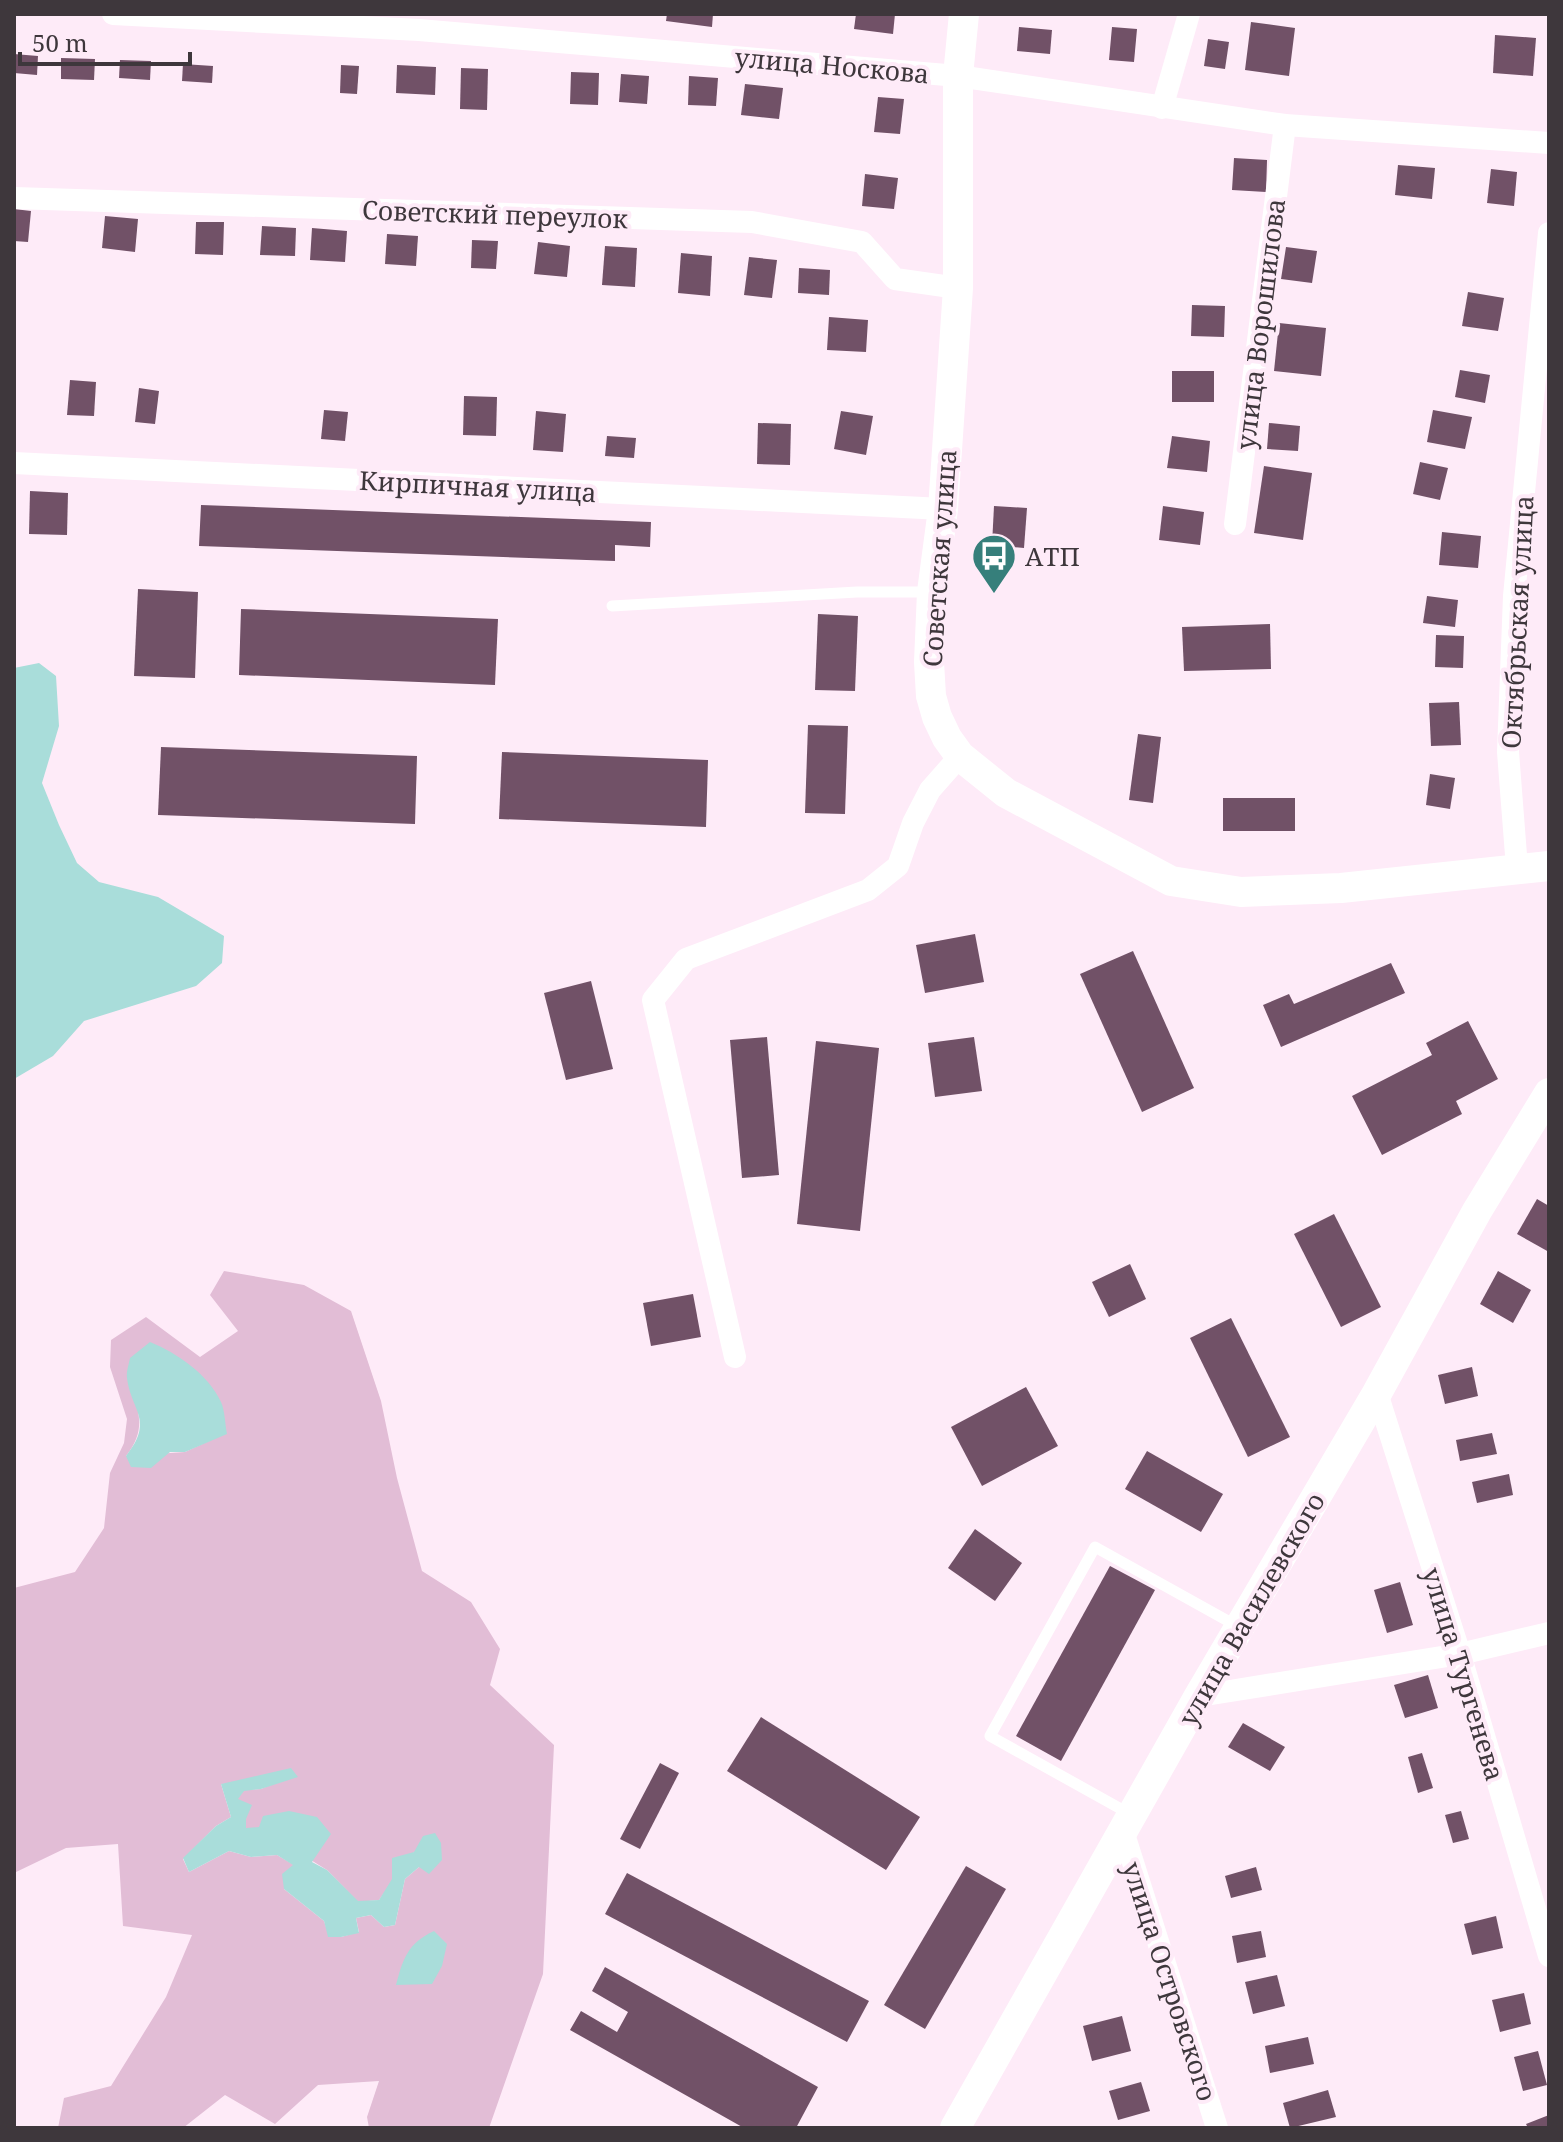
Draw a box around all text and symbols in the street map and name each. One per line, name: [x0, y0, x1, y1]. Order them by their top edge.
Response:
scale bar: [20, 16, 190, 66]
text: 50 m: [32, 26, 88, 59]
street label: улица Носкова: [733, 39, 931, 91]
street label: Советский переулок: [362, 191, 629, 237]
street label: улица Ворошилова: [1227, 196, 1293, 452]
street label: Советская улица: [913, 448, 965, 668]
street label: Кирпичная улица: [358, 462, 598, 510]
street label: Октябрьская улица: [1492, 494, 1542, 750]
bus stop icon: АТП: [970, 532, 1018, 595]
place label: АТП: [1025, 538, 1080, 574]
street label: улица Василевского: [1169, 1486, 1333, 1732]
street label: улица Тургенева: [1414, 1563, 1514, 1785]
street label: улица Островского: [1114, 1857, 1226, 2105]

